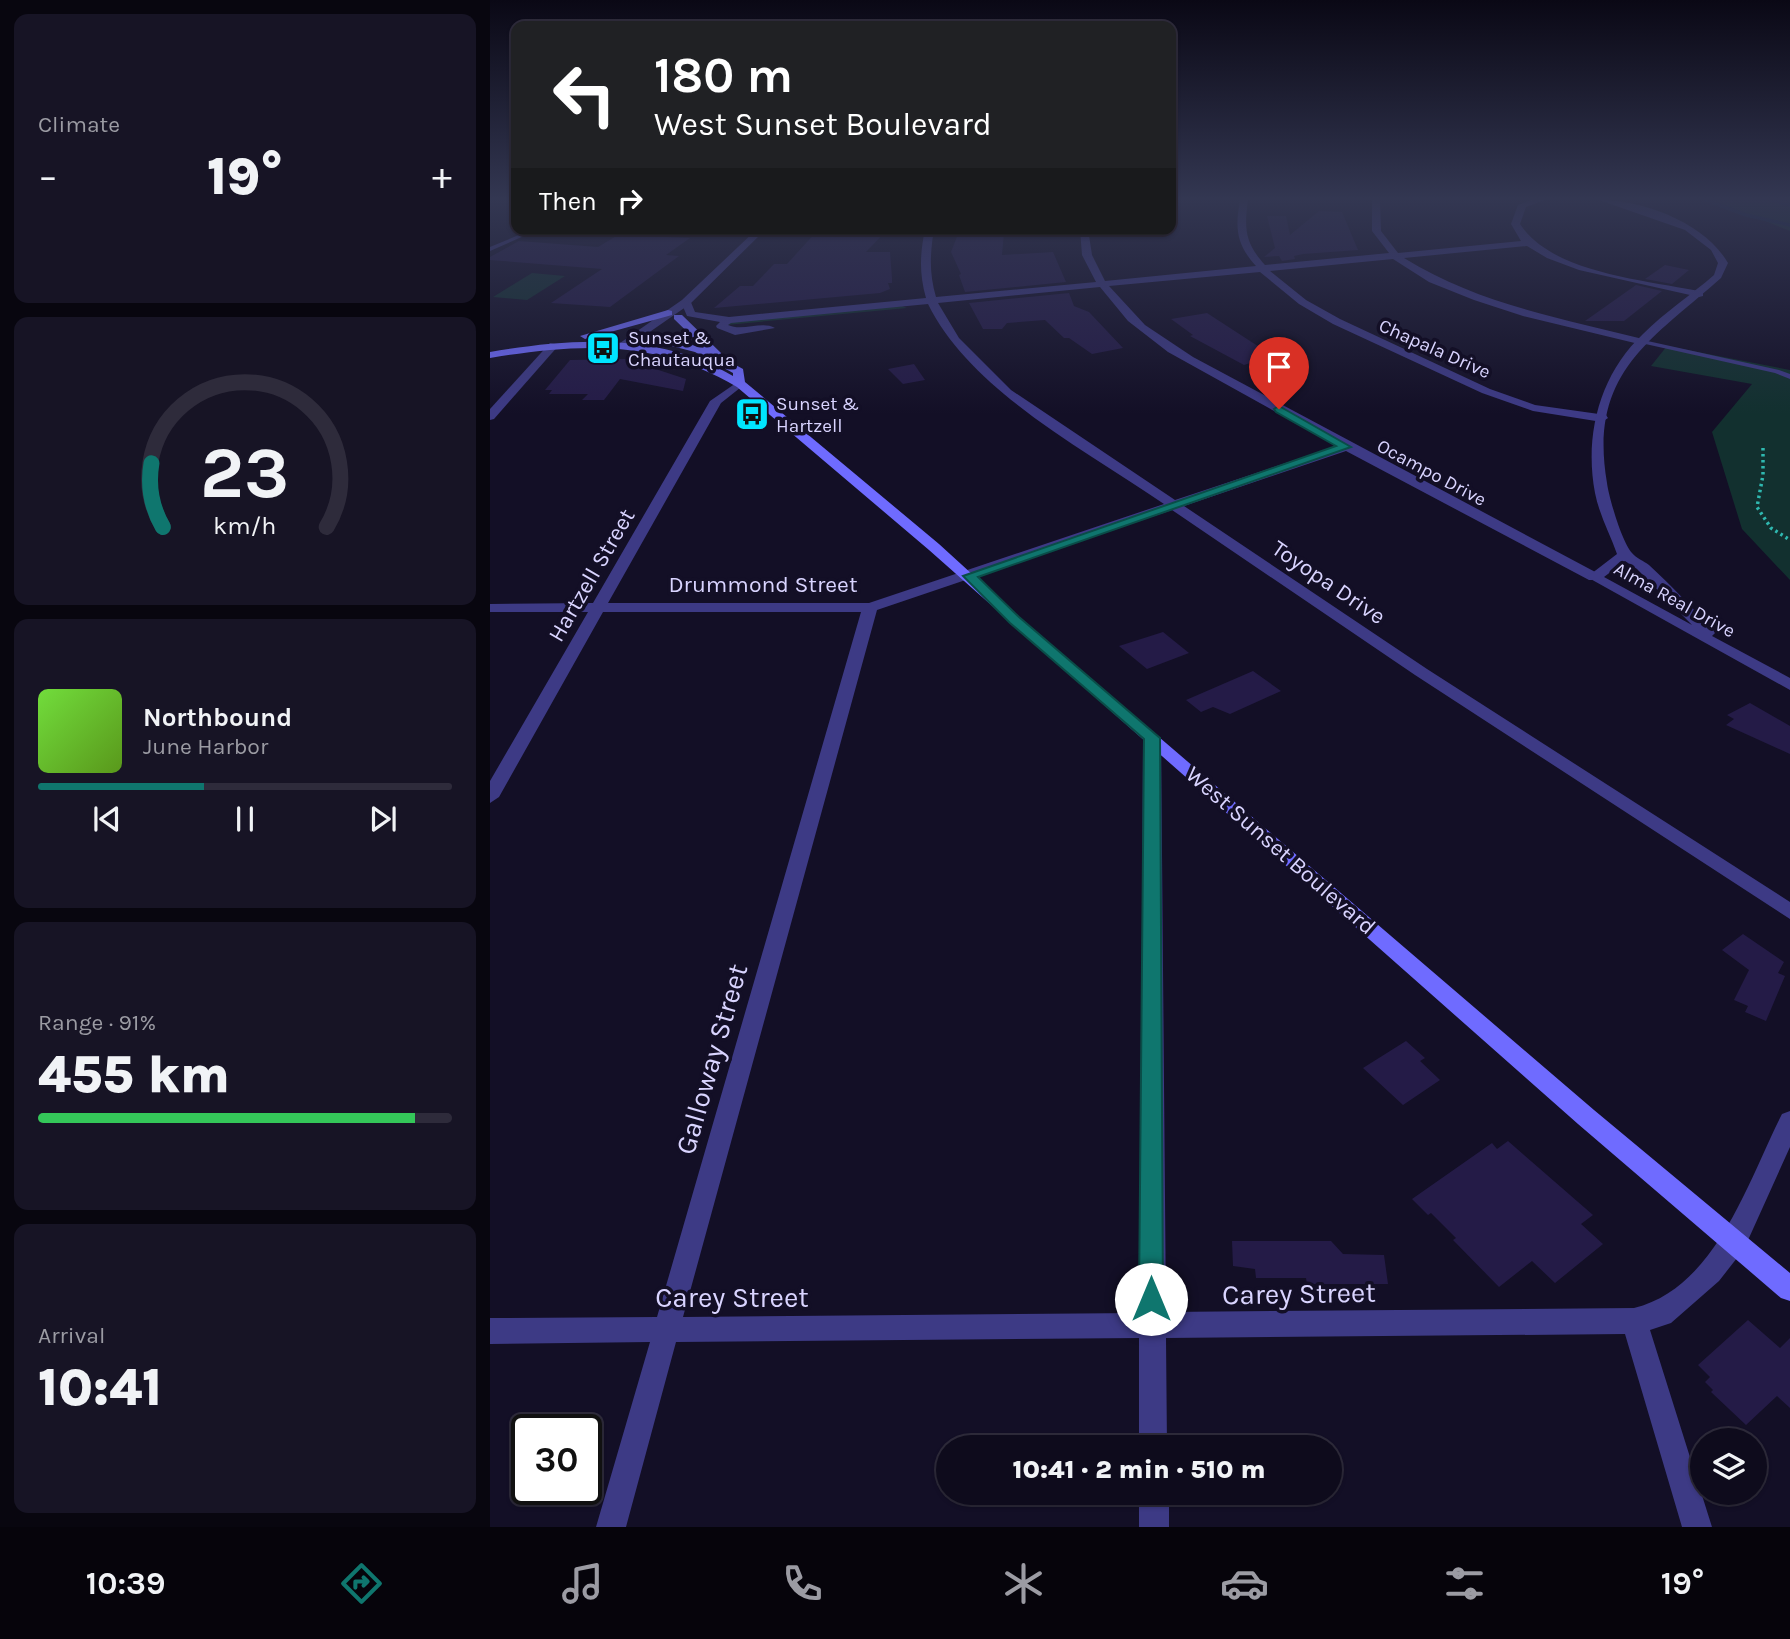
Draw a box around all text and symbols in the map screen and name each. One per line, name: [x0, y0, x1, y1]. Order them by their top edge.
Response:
text: 180 m: [654, 47, 793, 104]
icon: left: [539, 49, 630, 140]
text: West Sunset Boulevard: [654, 106, 992, 143]
text: Climate: [38, 111, 120, 138]
text: 19°: [207, 146, 283, 207]
text: −: [38, 154, 58, 199]
text: +: [432, 154, 452, 199]
icon: right: [611, 182, 649, 220]
text: Then: [539, 186, 597, 217]
street label: Chapala Drive: [1375, 314, 1494, 383]
place label: Sunset & Chautauqua: [628, 327, 735, 371]
bus stop icon: Sunset & Chautauqua: [584, 329, 622, 367]
pin: [1249, 337, 1309, 409]
icon: arrive: [1260, 348, 1298, 386]
place label: Sunset & Hartzell: [776, 393, 859, 437]
bus stop icon: Sunset & Hartzell: [733, 395, 771, 433]
text: 23: [200, 430, 290, 515]
street label: Ocampo Drive: [1373, 435, 1490, 511]
street label: Hartzell Street: [542, 504, 641, 647]
text: km/h: [213, 511, 277, 540]
street label: Toyopa Drive: [1267, 535, 1391, 630]
street label: Alma Real Drive: [1610, 558, 1739, 642]
street label: Drummond Street: [668, 571, 858, 598]
text: Northbound: [143, 702, 292, 733]
text: June Harbor: [143, 733, 268, 760]
street label: West Sunset Boulevard: [1180, 761, 1381, 940]
icon: previous: [88, 800, 126, 838]
icon: pause: [226, 800, 264, 838]
icon: next: [364, 800, 402, 838]
street label: Galloway Street: [669, 960, 754, 1158]
text: Range · 91%: [38, 1009, 156, 1036]
text: 455 km: [38, 1044, 230, 1105]
position arrow: [1114, 1262, 1188, 1336]
street label: Carey Street: [1222, 1276, 1376, 1311]
street label: Carey Street: [655, 1281, 809, 1314]
text: Arrival: [38, 1322, 105, 1349]
text: 10:41: [38, 1357, 162, 1418]
speed limit sign: 30: [511, 1414, 602, 1505]
map controls: [1690, 1428, 1767, 1505]
button: layers: [1690, 1428, 1767, 1505]
text: 10:41 · 2 min · 510 m: [1013, 1454, 1265, 1485]
icon: directions: [337, 1559, 386, 1608]
icon: music: [558, 1559, 607, 1608]
icon: phone: [778, 1559, 827, 1608]
icon: climate: [999, 1559, 1048, 1608]
icon: car: [1220, 1559, 1269, 1608]
icon: filters: [1440, 1559, 1489, 1608]
text: 10:39: [86, 1565, 166, 1602]
text: 19°: [1661, 1565, 1704, 1602]

